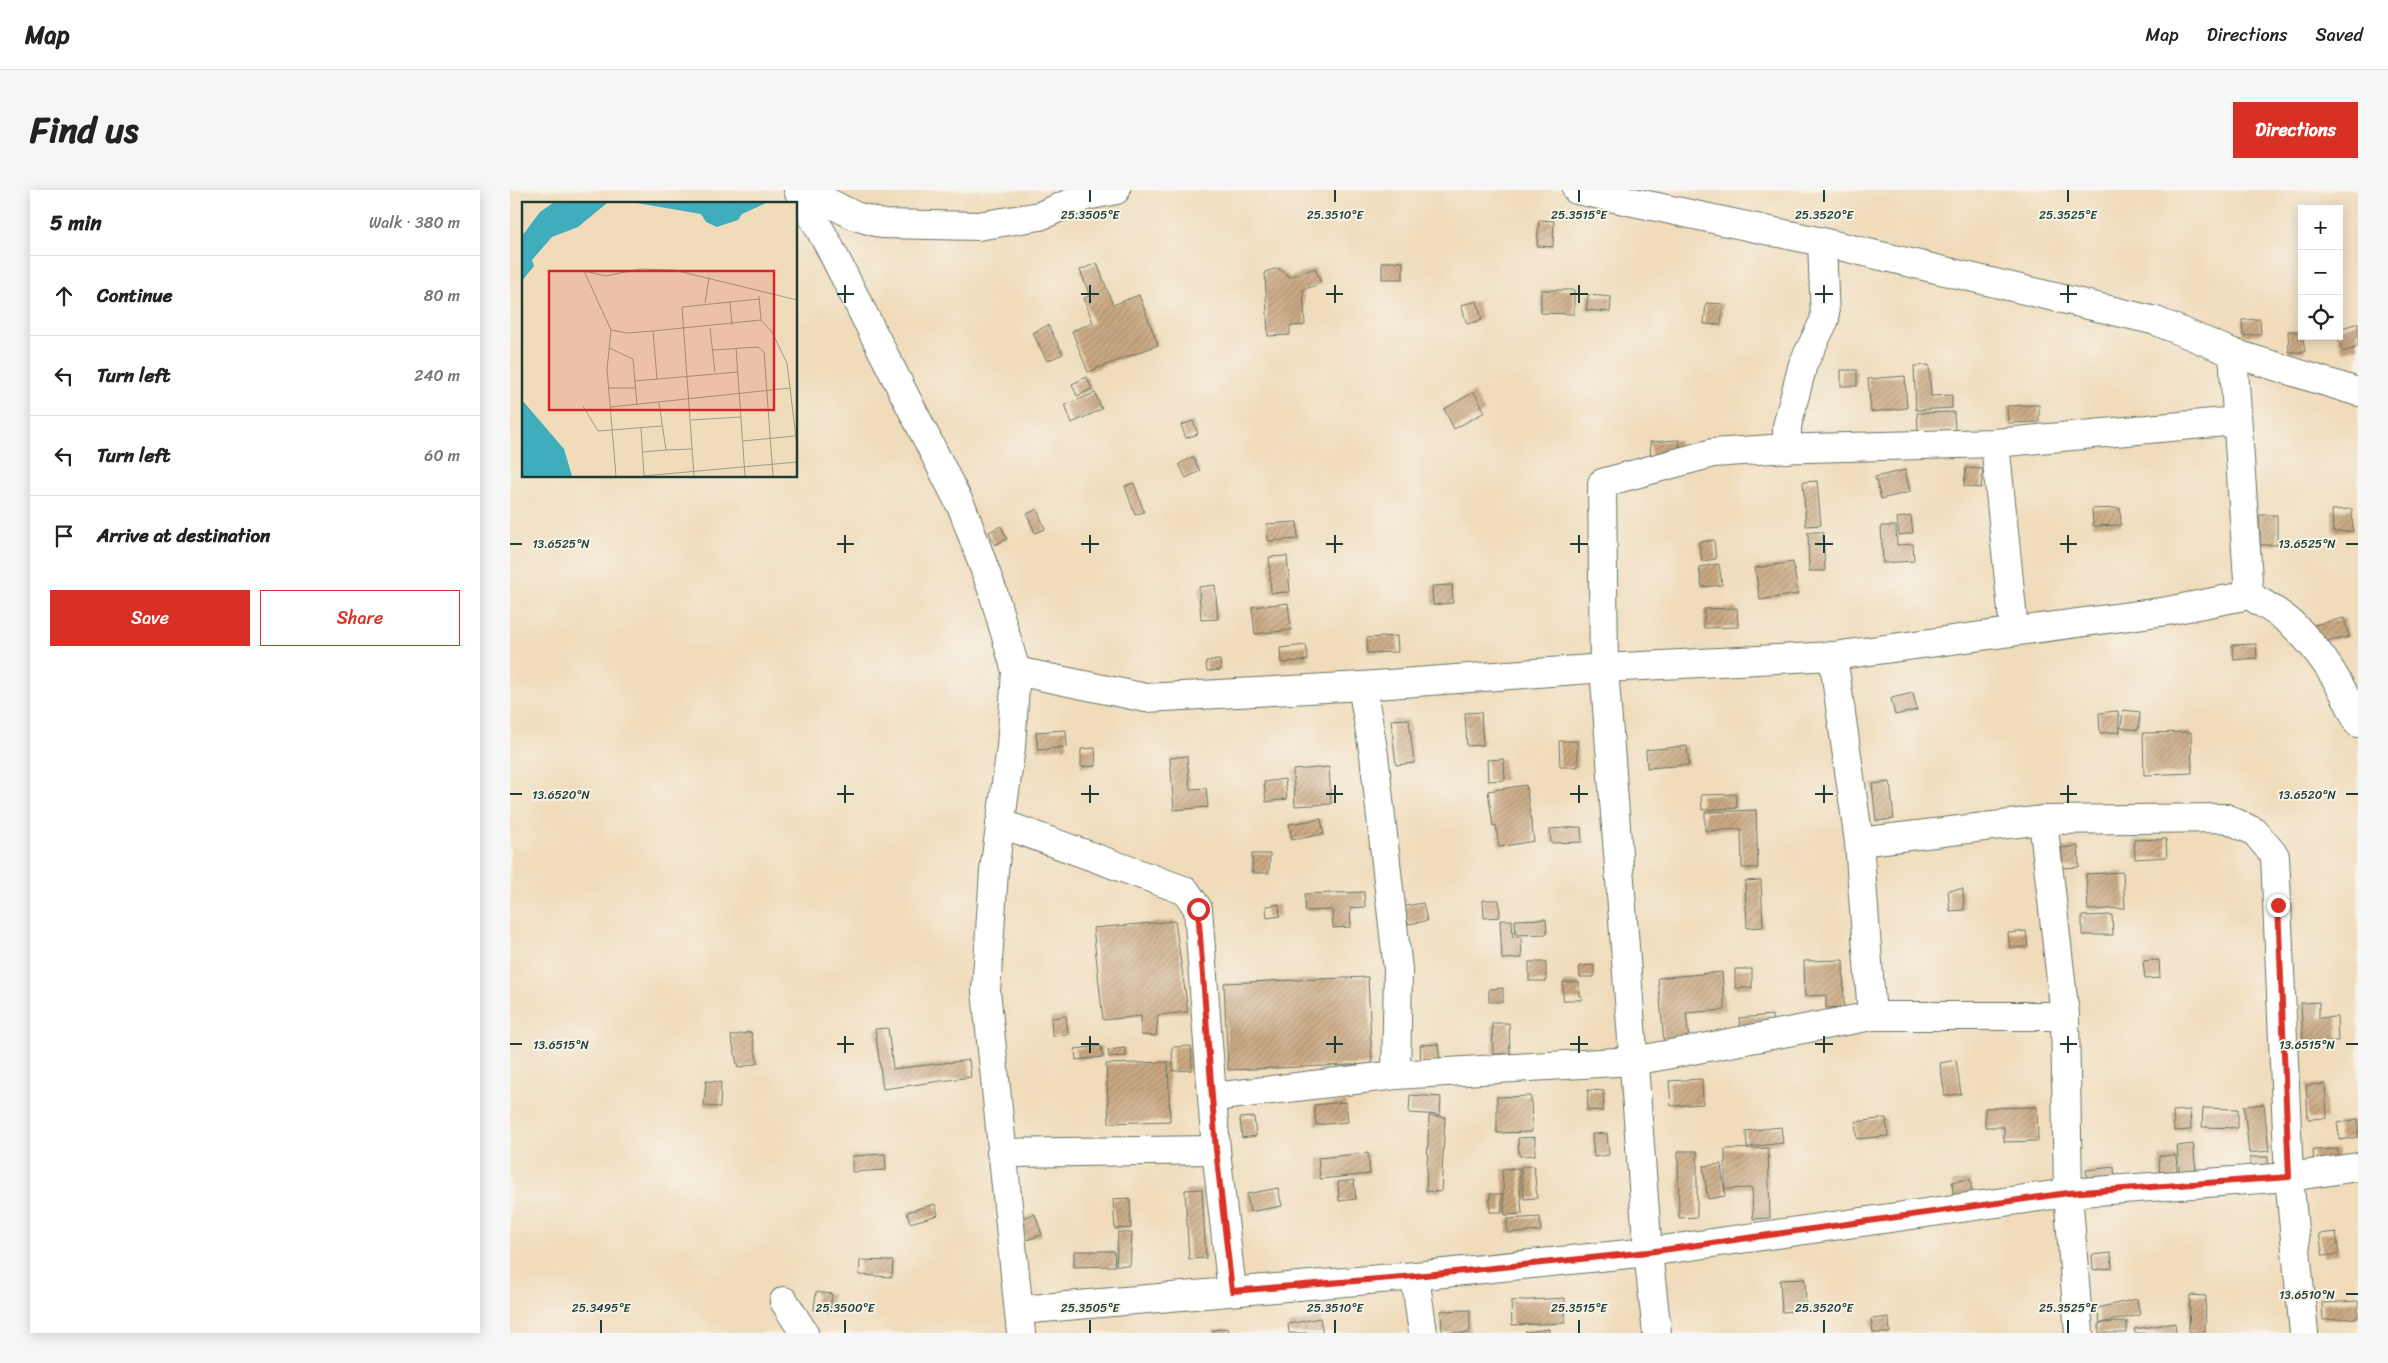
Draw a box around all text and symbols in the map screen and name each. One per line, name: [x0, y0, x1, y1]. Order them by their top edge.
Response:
text: Map: [25, 14, 69, 56]
text: Map: [2146, 19, 2179, 51]
text: Directions: [2207, 19, 2288, 51]
text: Saved: [2316, 19, 2363, 51]
text: Find us: [30, 99, 138, 161]
button: Directions: [2233, 102, 2358, 158]
inset map: [522, 202, 798, 478]
text: 5 min: [50, 204, 102, 242]
text: 25.3505°E: [1061, 204, 1121, 226]
text: 25.3510°E: [1307, 204, 1364, 226]
text: 25.3515°E: [1551, 204, 1608, 226]
text: 25.3520°E: [1795, 204, 1854, 226]
text: 25.3525°E: [2039, 204, 2098, 226]
map controls: [2298, 205, 2343, 340]
button: +: [2298, 205, 2343, 250]
text: Walk · 380 m: [369, 208, 460, 237]
button: −: [2298, 250, 2343, 295]
text: Continue: [97, 279, 173, 312]
text: 80 m: [424, 281, 460, 310]
icon: ahead: [50, 282, 78, 310]
button: locate: [2298, 295, 2343, 340]
text: Turn left: [97, 359, 170, 392]
text: 240 m: [414, 361, 460, 390]
icon: left: [50, 362, 78, 390]
text: Turn left: [97, 439, 170, 472]
text: 60 m: [424, 441, 460, 470]
icon: left: [50, 442, 78, 470]
text: Arrive at destination: [97, 519, 270, 552]
icon: arrive: [50, 522, 78, 550]
text: 13.6525°N: [532, 533, 590, 555]
text: 13.6525°N: [2278, 533, 2336, 555]
button: Save: [50, 590, 250, 646]
button: Share: [260, 590, 460, 646]
text: 13.6520°N: [532, 784, 590, 806]
text: 13.6520°N: [2278, 784, 2336, 806]
route end: [2267, 894, 2290, 917]
route start: [1187, 898, 1210, 921]
text: 13.6515°N: [533, 1034, 589, 1056]
text: 13.6515°N: [2279, 1034, 2335, 1056]
text: 13.6510°N: [2279, 1284, 2336, 1306]
text: 25.3495°E: [572, 1297, 632, 1319]
text: 25.3500°E: [816, 1297, 876, 1319]
text: 25.3505°E: [1061, 1297, 1121, 1319]
text: 25.3510°E: [1307, 1297, 1364, 1319]
text: 25.3515°E: [1551, 1297, 1608, 1319]
text: 25.3520°E: [1795, 1297, 1854, 1319]
text: 25.3525°E: [2039, 1297, 2098, 1319]

